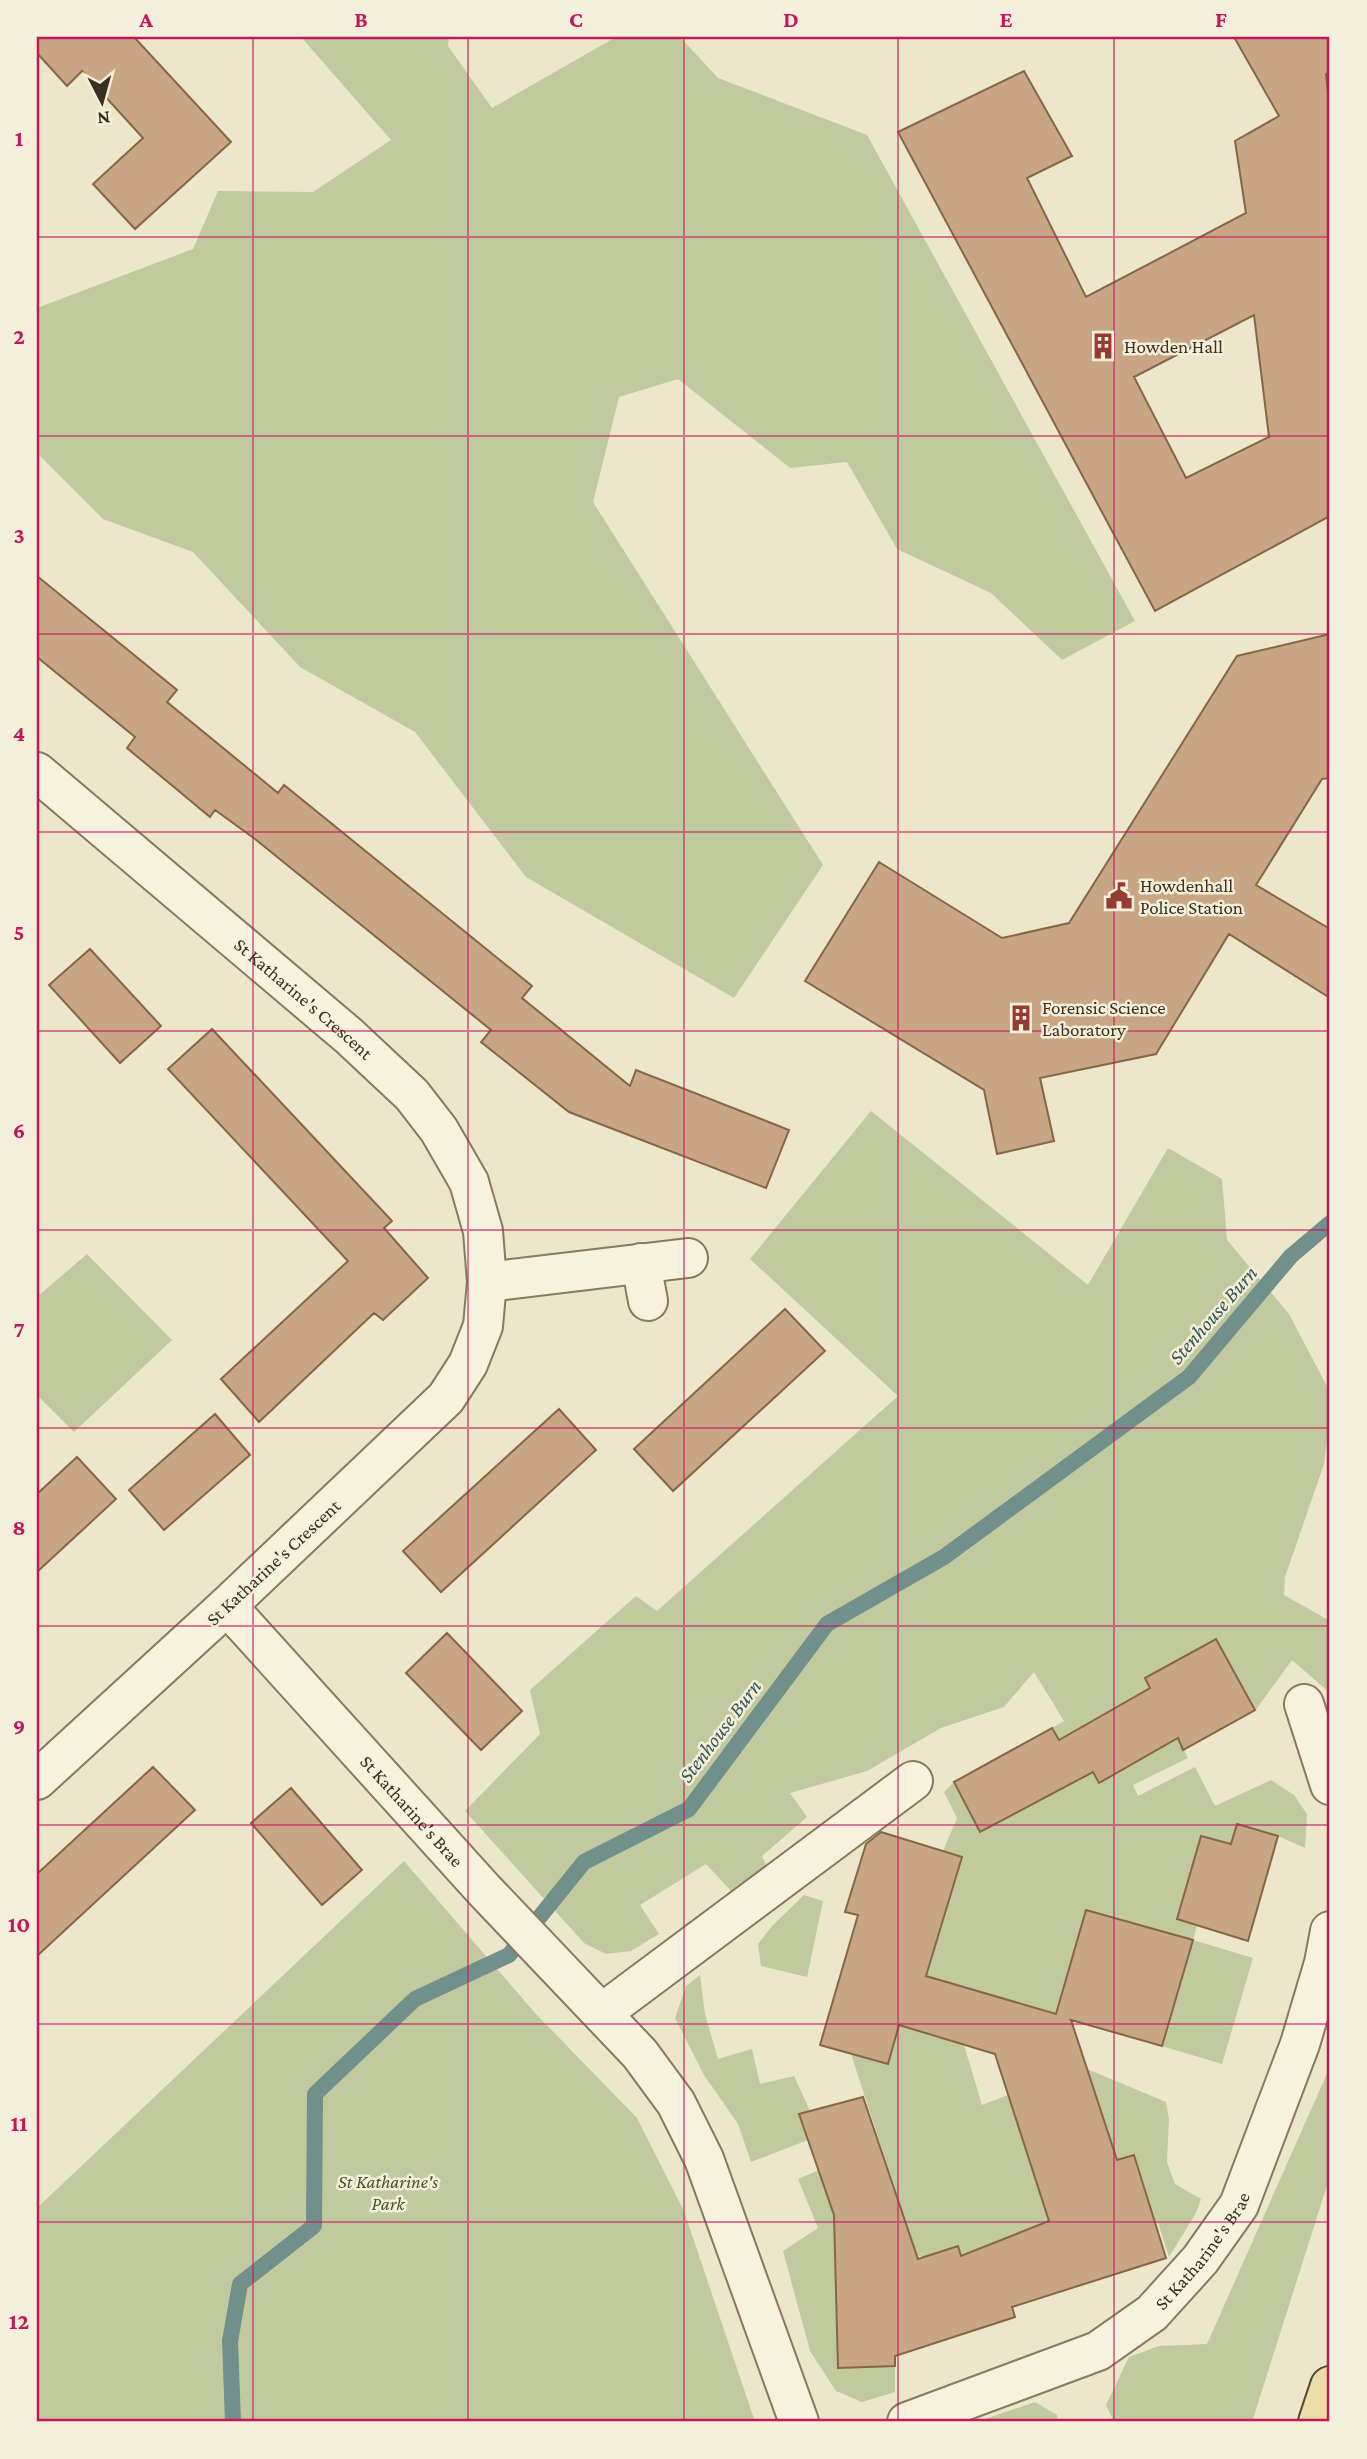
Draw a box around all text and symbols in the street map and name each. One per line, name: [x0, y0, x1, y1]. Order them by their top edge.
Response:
text: A: [138, 6, 153, 32]
text: B: [354, 6, 368, 32]
text: C: [569, 6, 583, 32]
text: D: [783, 6, 799, 32]
text: E: [999, 6, 1013, 32]
text: F: [1215, 6, 1227, 32]
north arrow: [66, 66, 136, 136]
text: N: [96, 107, 111, 130]
text: 1: [15, 125, 24, 151]
text: 2: [13, 323, 25, 349]
building icon: Howden Hall: [1088, 331, 1118, 361]
place label: Howden Hall: [1124, 336, 1223, 357]
text: 3: [13, 522, 25, 548]
text: 4: [13, 720, 25, 746]
place label: Howdenhall Police Station: [1140, 875, 1243, 918]
public building icon: Howdenhall Police Station: [1104, 881, 1134, 911]
text: 5: [13, 919, 25, 945]
street label: St Katharine's Crescent: [230, 934, 378, 1064]
place label: Forensic Science Laboratory: [1042, 997, 1166, 1040]
building icon: Forensic Science Laboratory: [1006, 1003, 1036, 1033]
text: 6: [13, 1117, 25, 1143]
water label: Stenhouse Burn: [1164, 1261, 1262, 1369]
text: 7: [13, 1316, 25, 1342]
street label: St Katharine's Crescent: [202, 1494, 345, 1630]
text: 8: [12, 1514, 26, 1540]
water label: Stenhouse Burn: [674, 1675, 766, 1787]
text: 9: [13, 1713, 25, 1739]
street label: St Katharine's Brae: [356, 1751, 468, 1871]
text: 10: [8, 1911, 30, 1937]
text: 11: [10, 2110, 28, 2136]
park label: St Katharine's Park: [338, 2171, 438, 2214]
street label: St Katharine's Brae: [1150, 2189, 1254, 2314]
text: 12: [9, 2308, 29, 2334]

